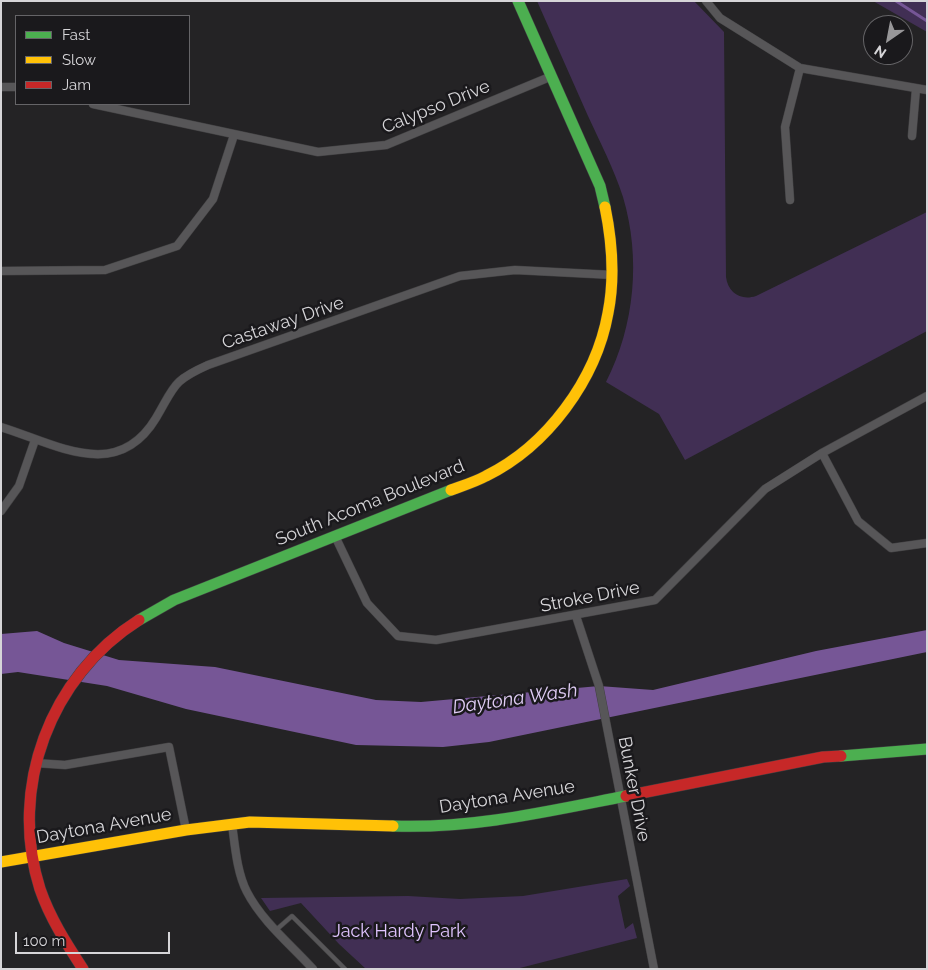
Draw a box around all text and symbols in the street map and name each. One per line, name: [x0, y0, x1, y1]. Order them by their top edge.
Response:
legend: [15, 15, 190, 105]
north arrow: [863, 15, 913, 65]
text: Fast: [62, 26, 90, 44]
text: N: [872, 42, 889, 61]
text: Slow: [62, 51, 96, 69]
text: Jam: [62, 76, 91, 94]
street label: Calypso Drive: [379, 76, 493, 138]
street label: Castaway Drive: [219, 292, 347, 354]
street label: South Acoma Boulevard: [272, 455, 468, 551]
street label: Stroke Drive: [539, 577, 641, 617]
water label: Daytona Wash: [451, 679, 579, 719]
street label: Bunker Drive: [613, 735, 655, 843]
street label: Daytona Avenue: [438, 776, 576, 818]
street label: Daytona Avenue: [35, 803, 173, 849]
park label: Jack Hardy Park: [332, 921, 466, 943]
scale bar: [18, 922, 172, 954]
text: 100 m: [23, 932, 65, 950]

